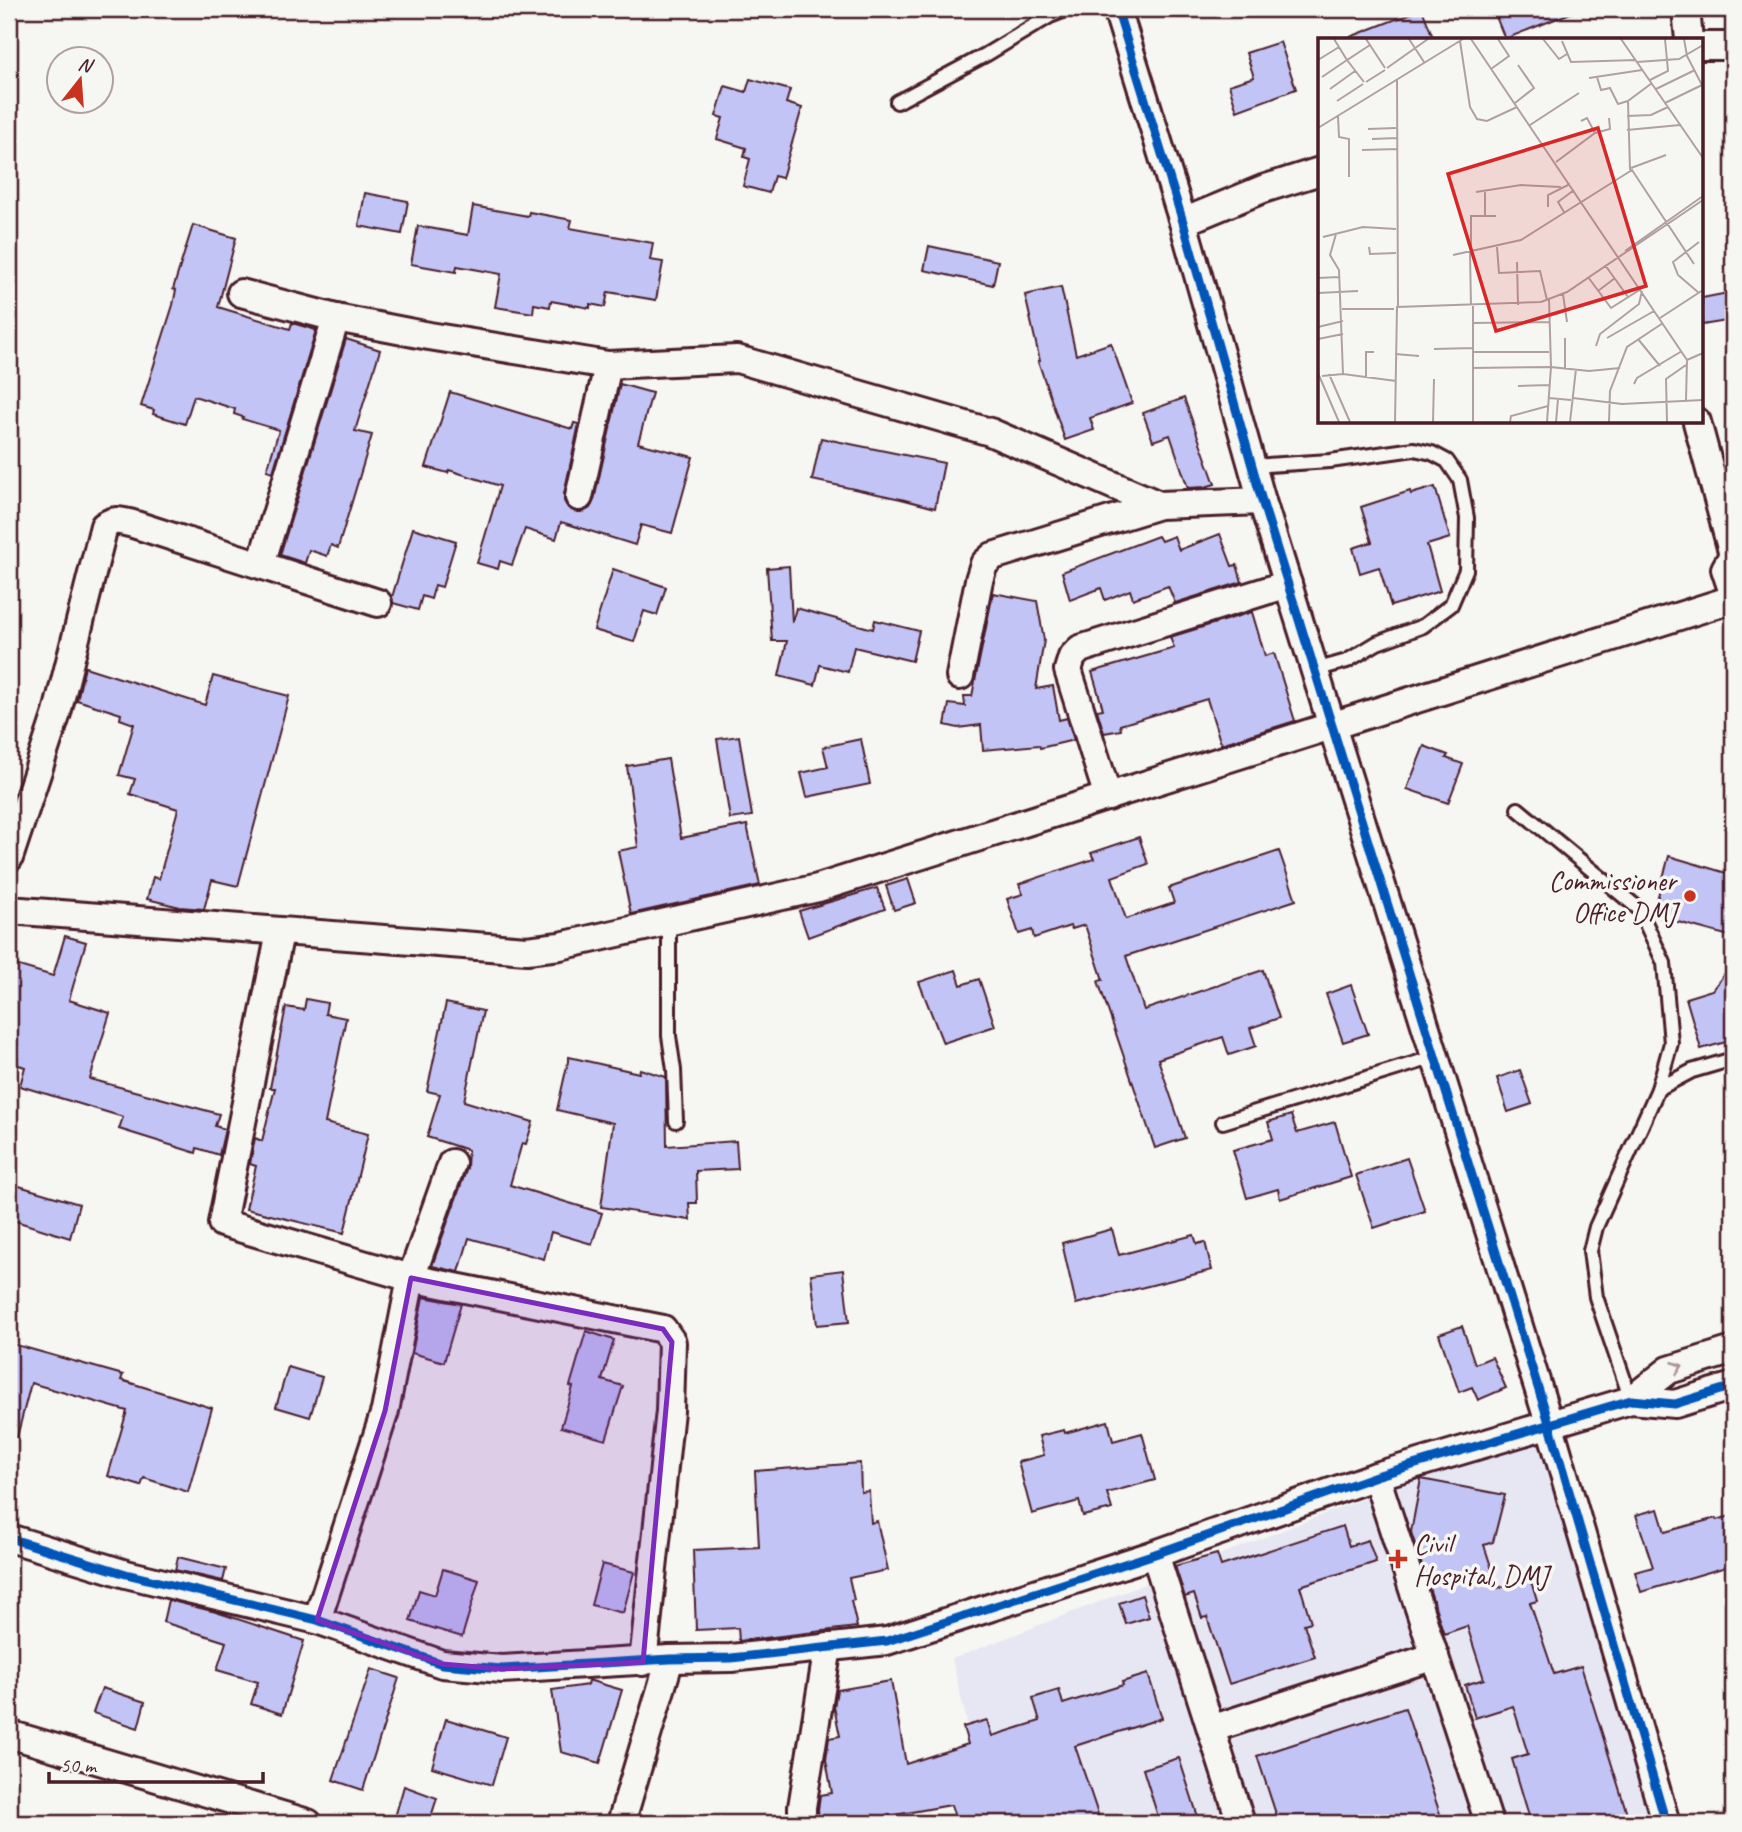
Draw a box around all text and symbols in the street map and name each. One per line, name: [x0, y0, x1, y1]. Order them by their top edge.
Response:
inset map: [1318, 38, 1704, 424]
north arrow: [46, 46, 116, 116]
text: N: [76, 52, 97, 79]
place label: Commissioner Office DMJ: [1549, 863, 1680, 930]
marker: Commissioner Office DMJ: [1682, 888, 1698, 904]
one-way arrow: [1672, 1361, 1684, 1375]
place label: Civil Hospital, DMJ: [1414, 1526, 1552, 1593]
marker: Civil Hospital, DMJ: [1388, 1549, 1408, 1569]
scale bar: [49, 1741, 262, 1785]
text: 50 m: [60, 1752, 98, 1778]

